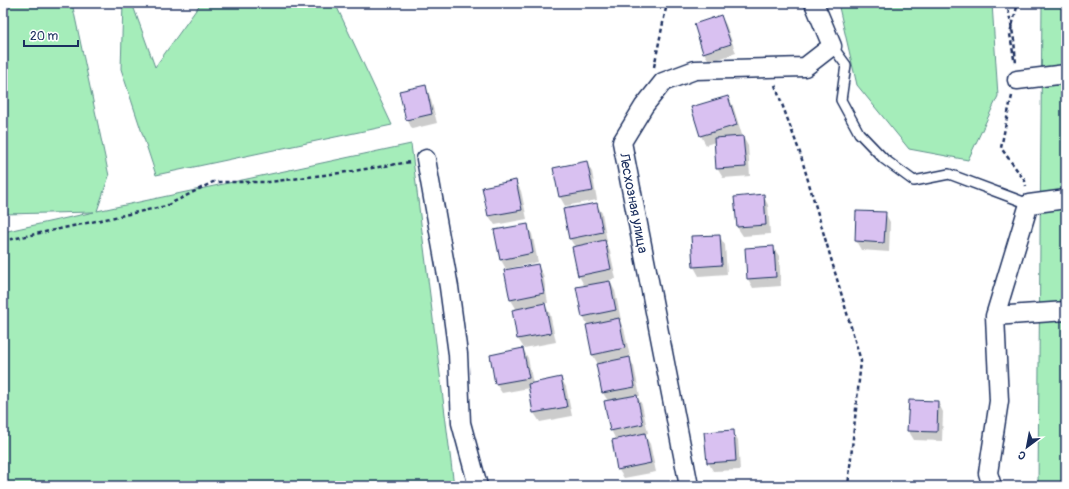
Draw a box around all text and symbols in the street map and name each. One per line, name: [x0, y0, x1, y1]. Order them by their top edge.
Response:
scale bar: [24, 22, 78, 48]
text: 20 m: [30, 29, 59, 44]
street label: Лесхозная улица: [615, 151, 652, 255]
north arrow: [1007, 427, 1047, 467]
text: С: [1015, 448, 1028, 462]

